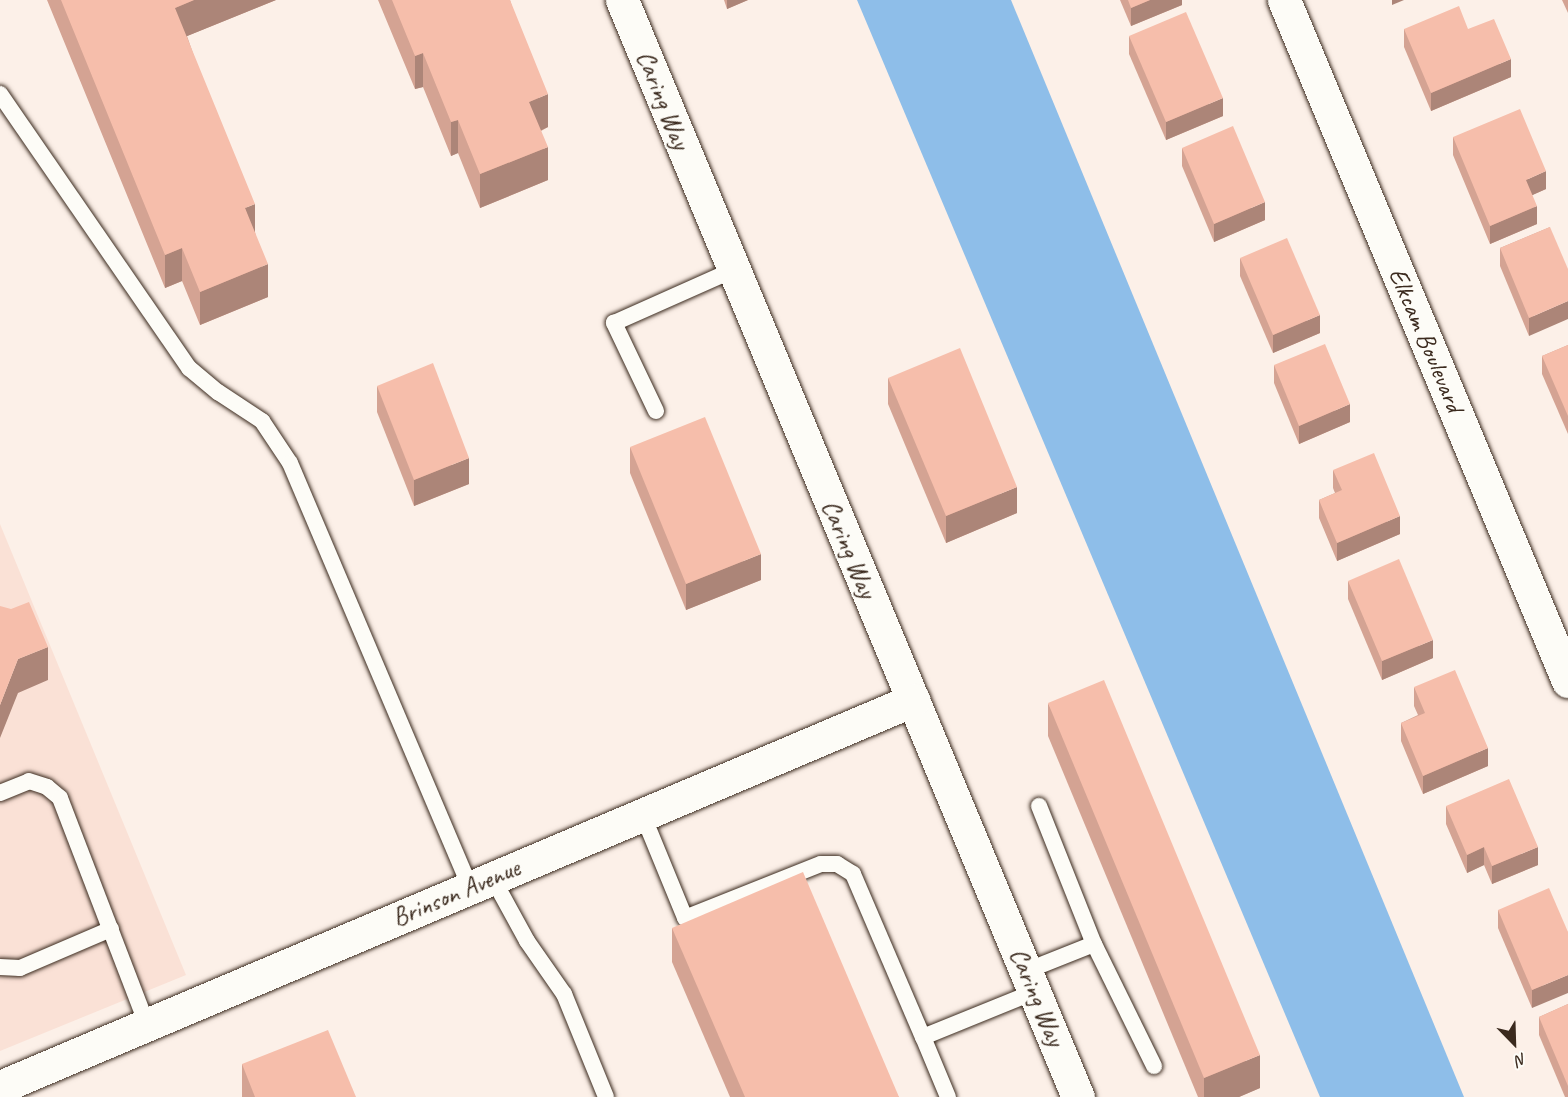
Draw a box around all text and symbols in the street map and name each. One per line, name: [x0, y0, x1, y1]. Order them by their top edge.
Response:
street label: Caring Way: [629, 46, 697, 154]
street label: Elkcam Boulevard: [1382, 263, 1470, 417]
street label: Caring Way: [814, 495, 884, 603]
street label: Brinson Avenue: [388, 852, 524, 934]
street label: Caring Way: [1002, 943, 1072, 1051]
north arrow: [1484, 1013, 1544, 1073]
text: N: [1513, 1048, 1529, 1071]

